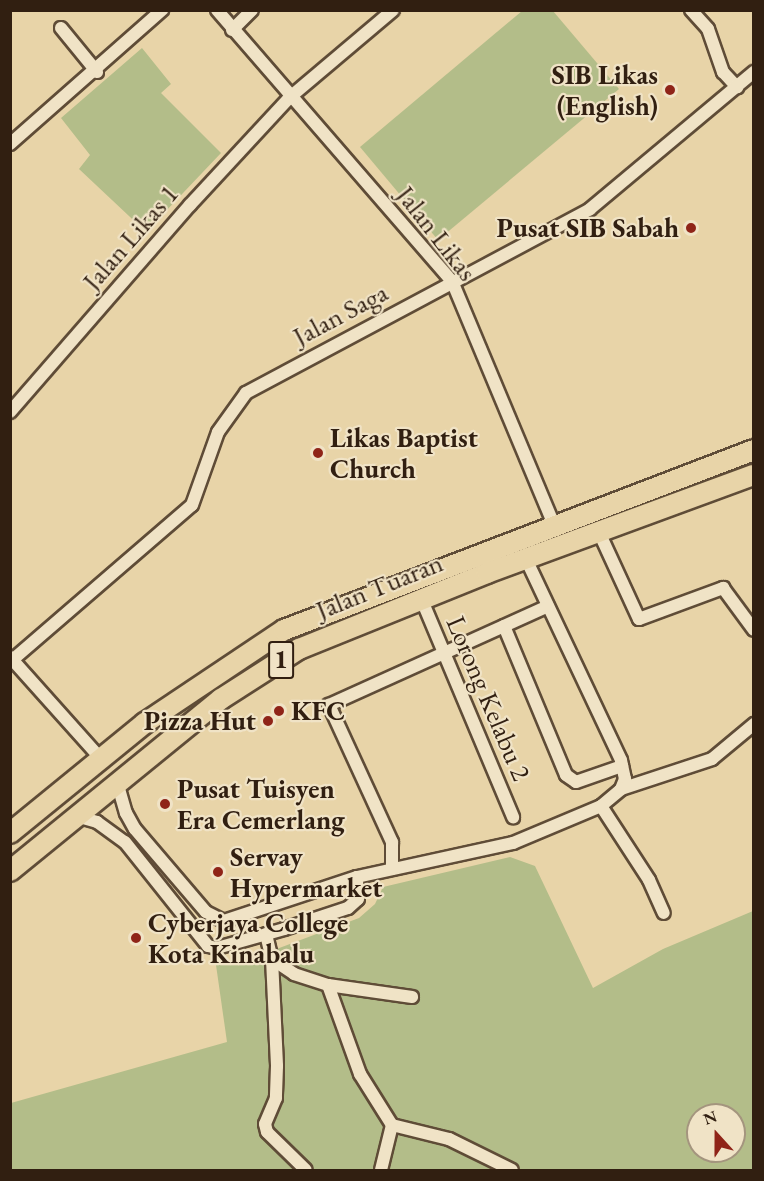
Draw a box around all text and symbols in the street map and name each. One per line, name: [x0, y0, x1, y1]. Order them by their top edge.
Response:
place label: SIB Likas (English): [551, 58, 658, 121]
marker: SIB Likas (English): [663, 83, 677, 97]
street label: Jalan Likas 1: [75, 177, 185, 297]
street label: Jalan Likas: [390, 179, 484, 287]
place label: Pusat SIB Sabah: [497, 212, 679, 244]
marker: Pusat SIB Sabah: [684, 221, 698, 235]
street label: Jalan Saga: [287, 276, 393, 352]
place label: Likas Baptist Church: [330, 421, 478, 484]
marker: Likas Baptist Church: [311, 446, 325, 460]
street label: Jalan Tuaran: [311, 546, 447, 626]
street label: Lorong Kelabu 2: [440, 611, 538, 785]
road number: 1: [268, 637, 294, 683]
place label: KFC: [291, 695, 345, 727]
marker: KFC: [272, 704, 286, 718]
place label: Pizza Hut: [144, 705, 256, 737]
marker: Pizza Hut: [261, 714, 275, 728]
place label: Pusat Tuisyen Era Cemerlang: [177, 772, 345, 835]
marker: Pusat Tuisyen Era Cemerlang: [158, 797, 172, 811]
place label: Servay Hypermarket: [230, 840, 382, 903]
marker: Servay Hypermarket: [211, 865, 225, 879]
place label: Cyberjaya College Kota Kinabalu: [148, 906, 348, 969]
marker: Cyberjaya College Kota Kinabalu: [129, 931, 143, 945]
north arrow: [686, 1103, 746, 1163]
text: N: [700, 1105, 720, 1130]

